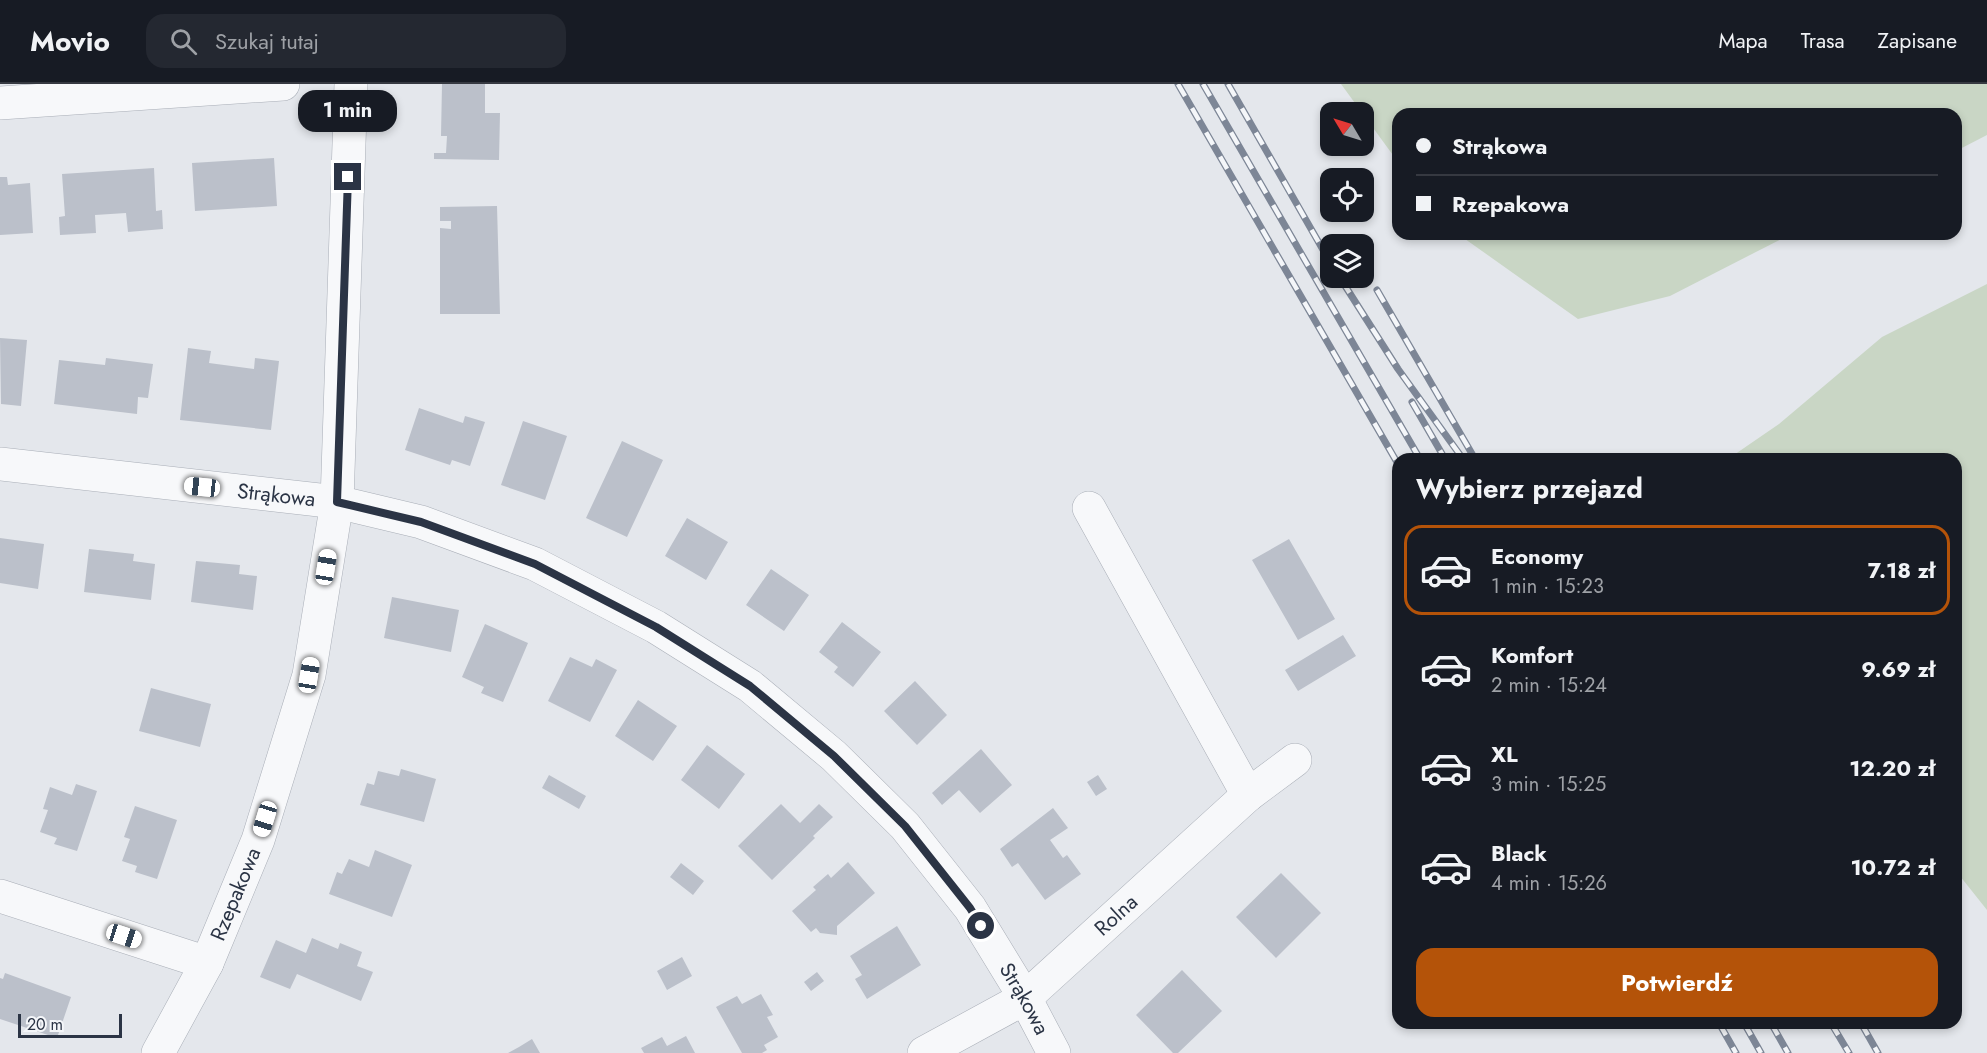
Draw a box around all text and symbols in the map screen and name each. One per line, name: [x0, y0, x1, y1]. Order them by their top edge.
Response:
search box: [146, 14, 566, 68]
text: Movio: [30, 21, 110, 62]
icon: search: [167, 25, 200, 58]
text: Szukaj tutaj: [215, 25, 319, 57]
text: Mapa: [1718, 26, 1768, 56]
text: Trasa: [1801, 26, 1845, 56]
text: Zapisane: [1878, 26, 1957, 56]
callout: 1 min: [298, 90, 398, 132]
text: 1 min: [323, 96, 372, 125]
north arrow: [1320, 102, 1374, 156]
map controls: [1320, 102, 1374, 288]
text: Strąkowa: [1452, 130, 1547, 162]
route end: [334, 163, 361, 190]
button: locate: [1320, 168, 1374, 222]
text: Rzepakowa: [1452, 188, 1569, 220]
button: layers: [1320, 234, 1374, 288]
text: Wybierz przejazd: [1416, 469, 1643, 508]
car: [183, 476, 221, 498]
street label: Strąkowa: [236, 476, 317, 514]
text: Economy: [1491, 540, 1583, 572]
icon: car: [1419, 543, 1473, 597]
car: [314, 548, 338, 586]
text: 7.18 zł: [1868, 554, 1935, 586]
text: 1 min · 15:23: [1491, 572, 1604, 601]
text: Komfort: [1491, 639, 1573, 671]
icon: car: [1419, 642, 1473, 696]
text: 9.69 zł: [1861, 653, 1935, 685]
car: [297, 656, 321, 694]
text: 2 min · 15:24: [1491, 671, 1607, 700]
text: XL: [1491, 738, 1518, 770]
icon: car: [1419, 741, 1473, 795]
text: 12.20 zł: [1849, 752, 1935, 784]
text: 3 min · 15:25: [1491, 770, 1606, 799]
car: [251, 799, 279, 839]
text: Black: [1491, 837, 1547, 869]
icon: car: [1419, 840, 1473, 894]
street label: Rzepakowa: [203, 843, 268, 945]
text: 10.72 zł: [1850, 851, 1935, 883]
text: 4 min · 15:26: [1491, 869, 1607, 898]
street label: Rolna: [1088, 888, 1144, 943]
route start: [967, 912, 994, 939]
car: [104, 922, 144, 950]
button: Potwierdź: [1416, 948, 1938, 1017]
street label: Strąkowa: [992, 957, 1057, 1040]
scale bar: [18, 1011, 122, 1038]
text: 20 m: [27, 1013, 63, 1036]

